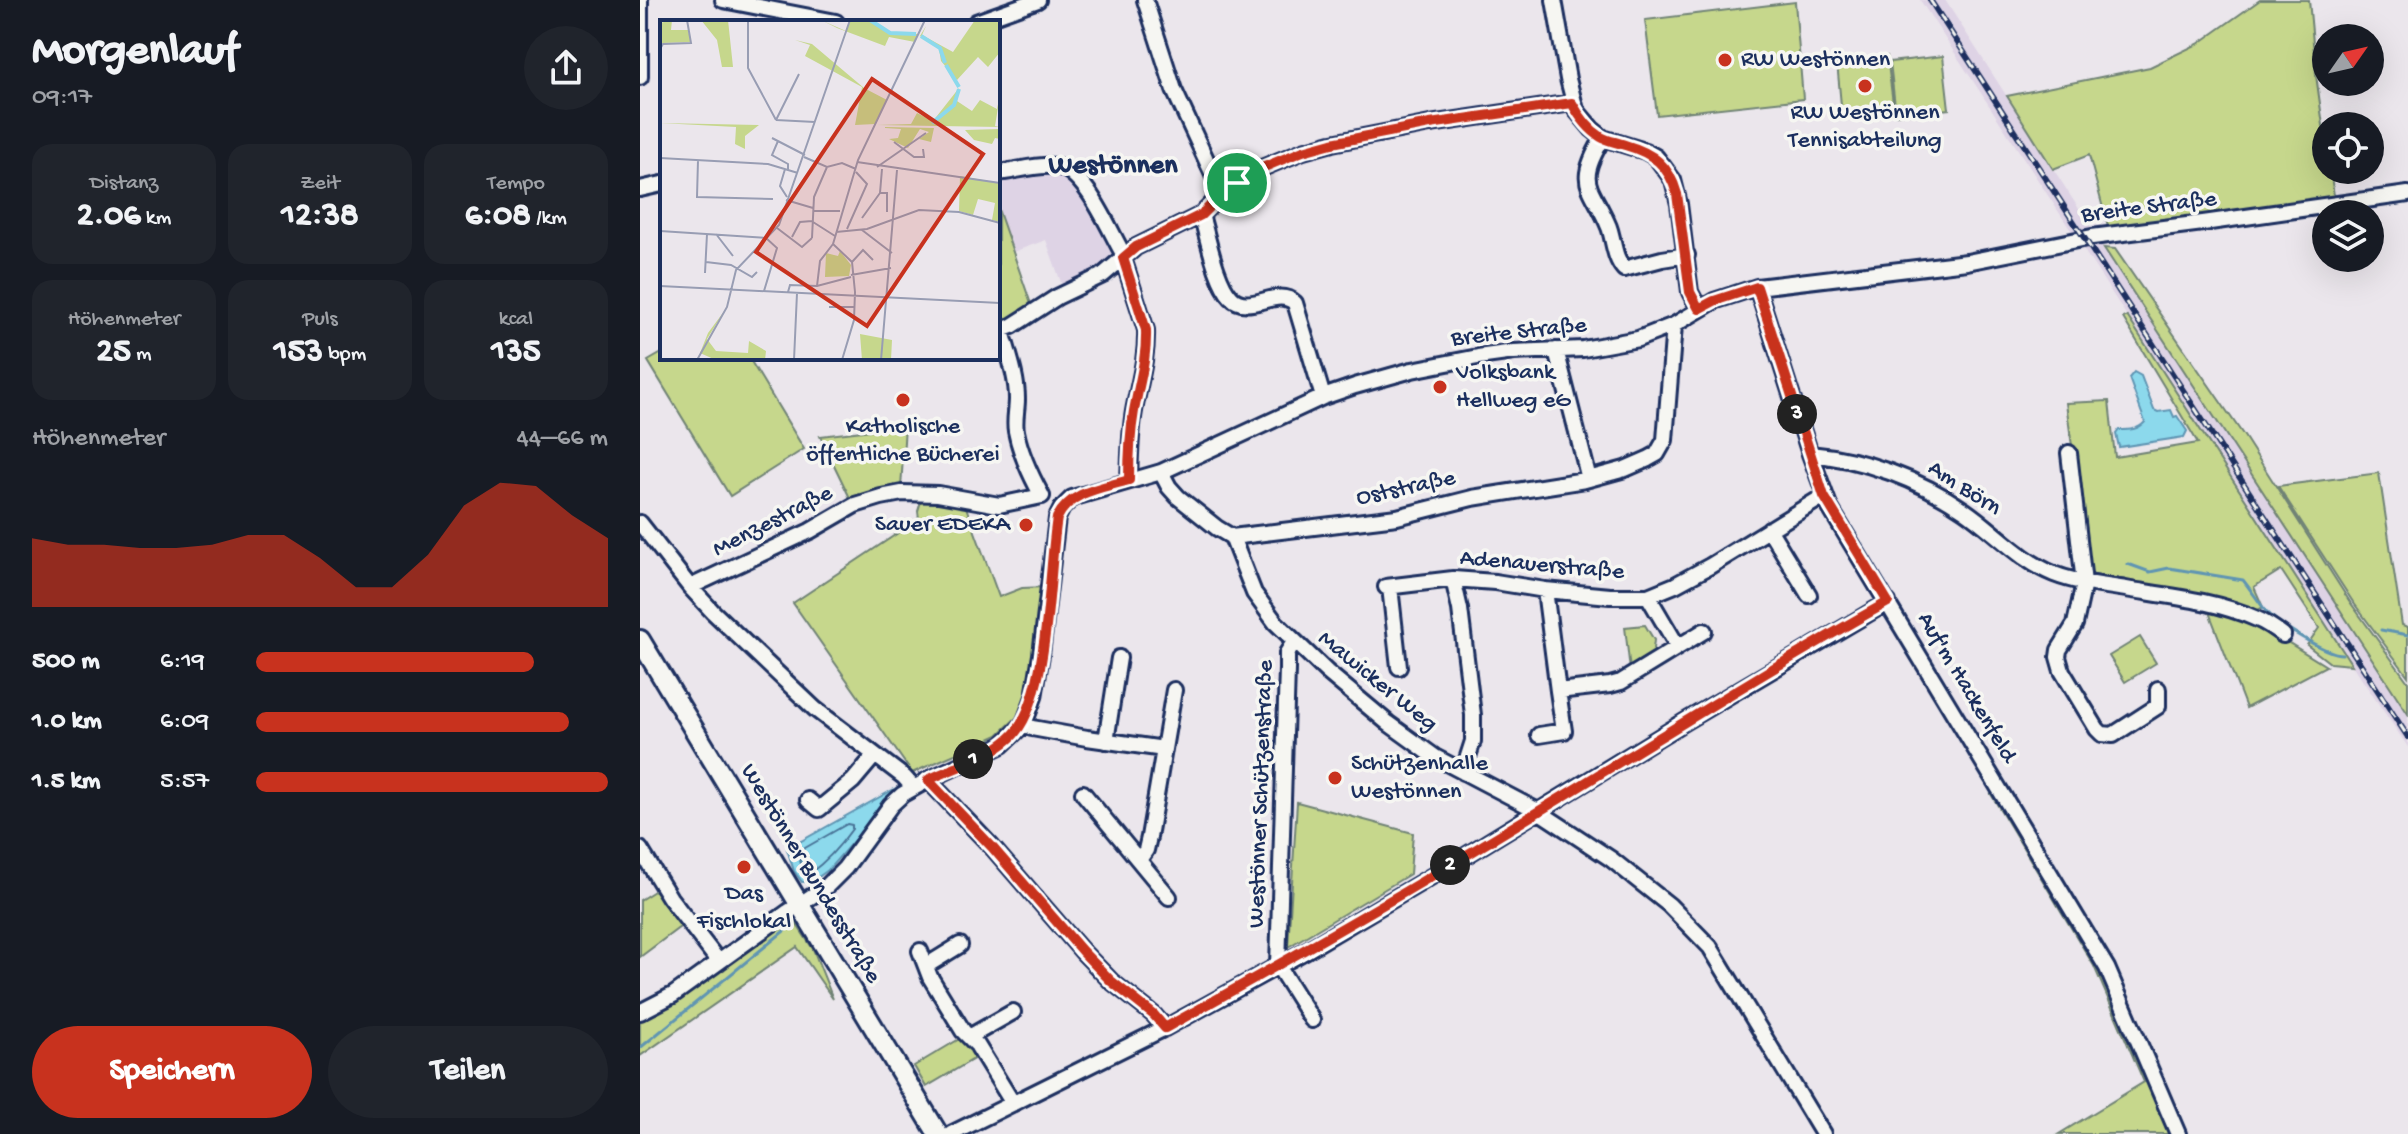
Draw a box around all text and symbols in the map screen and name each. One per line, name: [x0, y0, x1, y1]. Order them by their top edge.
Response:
inset map: [660, 20, 1000, 360]
north arrow: [2312, 24, 2384, 96]
map controls: [2312, 24, 2384, 272]
button: share: [524, 26, 608, 110]
text: Morgenlauf: [32, 27, 238, 79]
place label: RW Westönnen: [1741, 46, 1891, 75]
marker: RW Westönnen: [1716, 51, 1734, 69]
marker: RW Westönnen Tennisabteilung: [1856, 77, 1874, 95]
text: 09:17: [32, 83, 92, 114]
place label: RW Westönnen Tennisabteilung: [1786, 99, 1942, 156]
button: locate: [2312, 112, 2384, 184]
pin: [1203, 149, 1271, 217]
district label: Westönnen: [1048, 150, 1178, 183]
icon: arrive: [1215, 161, 1259, 205]
text: Distanz: [90, 171, 158, 197]
text: Zeit: [300, 171, 340, 197]
text: Tempo: [487, 171, 545, 197]
street label: Breite Straße: [2079, 185, 2219, 231]
text: 2.06: [77, 197, 141, 237]
text: 12:38: [281, 197, 359, 237]
text: 6:08: [465, 197, 531, 237]
button: layers: [2312, 200, 2384, 272]
text: km: [141, 206, 171, 232]
text: /km: [531, 206, 567, 232]
text: Höhenmeter: [68, 307, 180, 333]
text: Puls: [302, 307, 338, 333]
text: kcal: [499, 307, 533, 333]
street label: Breite Straße: [1449, 311, 1589, 355]
text: 25: [96, 333, 131, 373]
text: 153: [274, 333, 323, 373]
text: 135: [491, 333, 541, 373]
text: m: [131, 342, 152, 368]
text: bpm: [323, 342, 366, 368]
place label: Volksbank Hellweg eG: [1455, 359, 1571, 416]
marker: Volksbank Hellweg eG: [1431, 378, 1449, 396]
marker: Katholische öffentliche Bücherei: [894, 391, 912, 409]
pin: 3: [1777, 394, 1817, 434]
text: 3: [1791, 401, 1803, 427]
place label: Katholische öffentliche Bücherei: [806, 413, 1000, 470]
text: Höhenmeter: [32, 424, 165, 455]
text: 44–66 m: [516, 424, 608, 455]
street label: Am Börn: [1922, 455, 2007, 524]
street label: Oststraße: [1354, 464, 1459, 514]
street label: Menzestraße: [708, 479, 838, 565]
place label: Sauer EDEKA: [875, 511, 1012, 540]
marker: Sauer EDEKA: [1017, 516, 1035, 534]
street label: Adenauerstraße: [1459, 544, 1626, 588]
street label: Auf'm Hackenfeld: [1910, 608, 2023, 770]
street label: Mawicker Weg: [1311, 625, 1443, 739]
text: 500 m: [32, 647, 100, 678]
text: 6:19: [160, 647, 205, 678]
street label: Westönner Schützenstraße: [1243, 659, 1281, 929]
text: 1.0 km: [32, 707, 102, 738]
text: 6:09: [160, 707, 209, 738]
pin: 1: [953, 739, 993, 779]
text: 1: [969, 746, 977, 772]
place label: Schützenhalle Westönnen: [1351, 750, 1488, 807]
street label: Westönner Bundesstraße: [733, 759, 887, 990]
text: 1.5 km: [32, 767, 101, 798]
text: 5:57: [160, 767, 209, 798]
marker: Schützenhalle Westönnen: [1326, 769, 1344, 787]
pin: 2: [1430, 845, 1470, 885]
text: 2: [1445, 852, 1455, 878]
marker: Das Fischlokal: [735, 858, 753, 876]
place label: Das Fischlokal: [696, 880, 791, 937]
button: Speichern: [32, 1026, 312, 1118]
button: Teilen: [328, 1026, 608, 1118]

